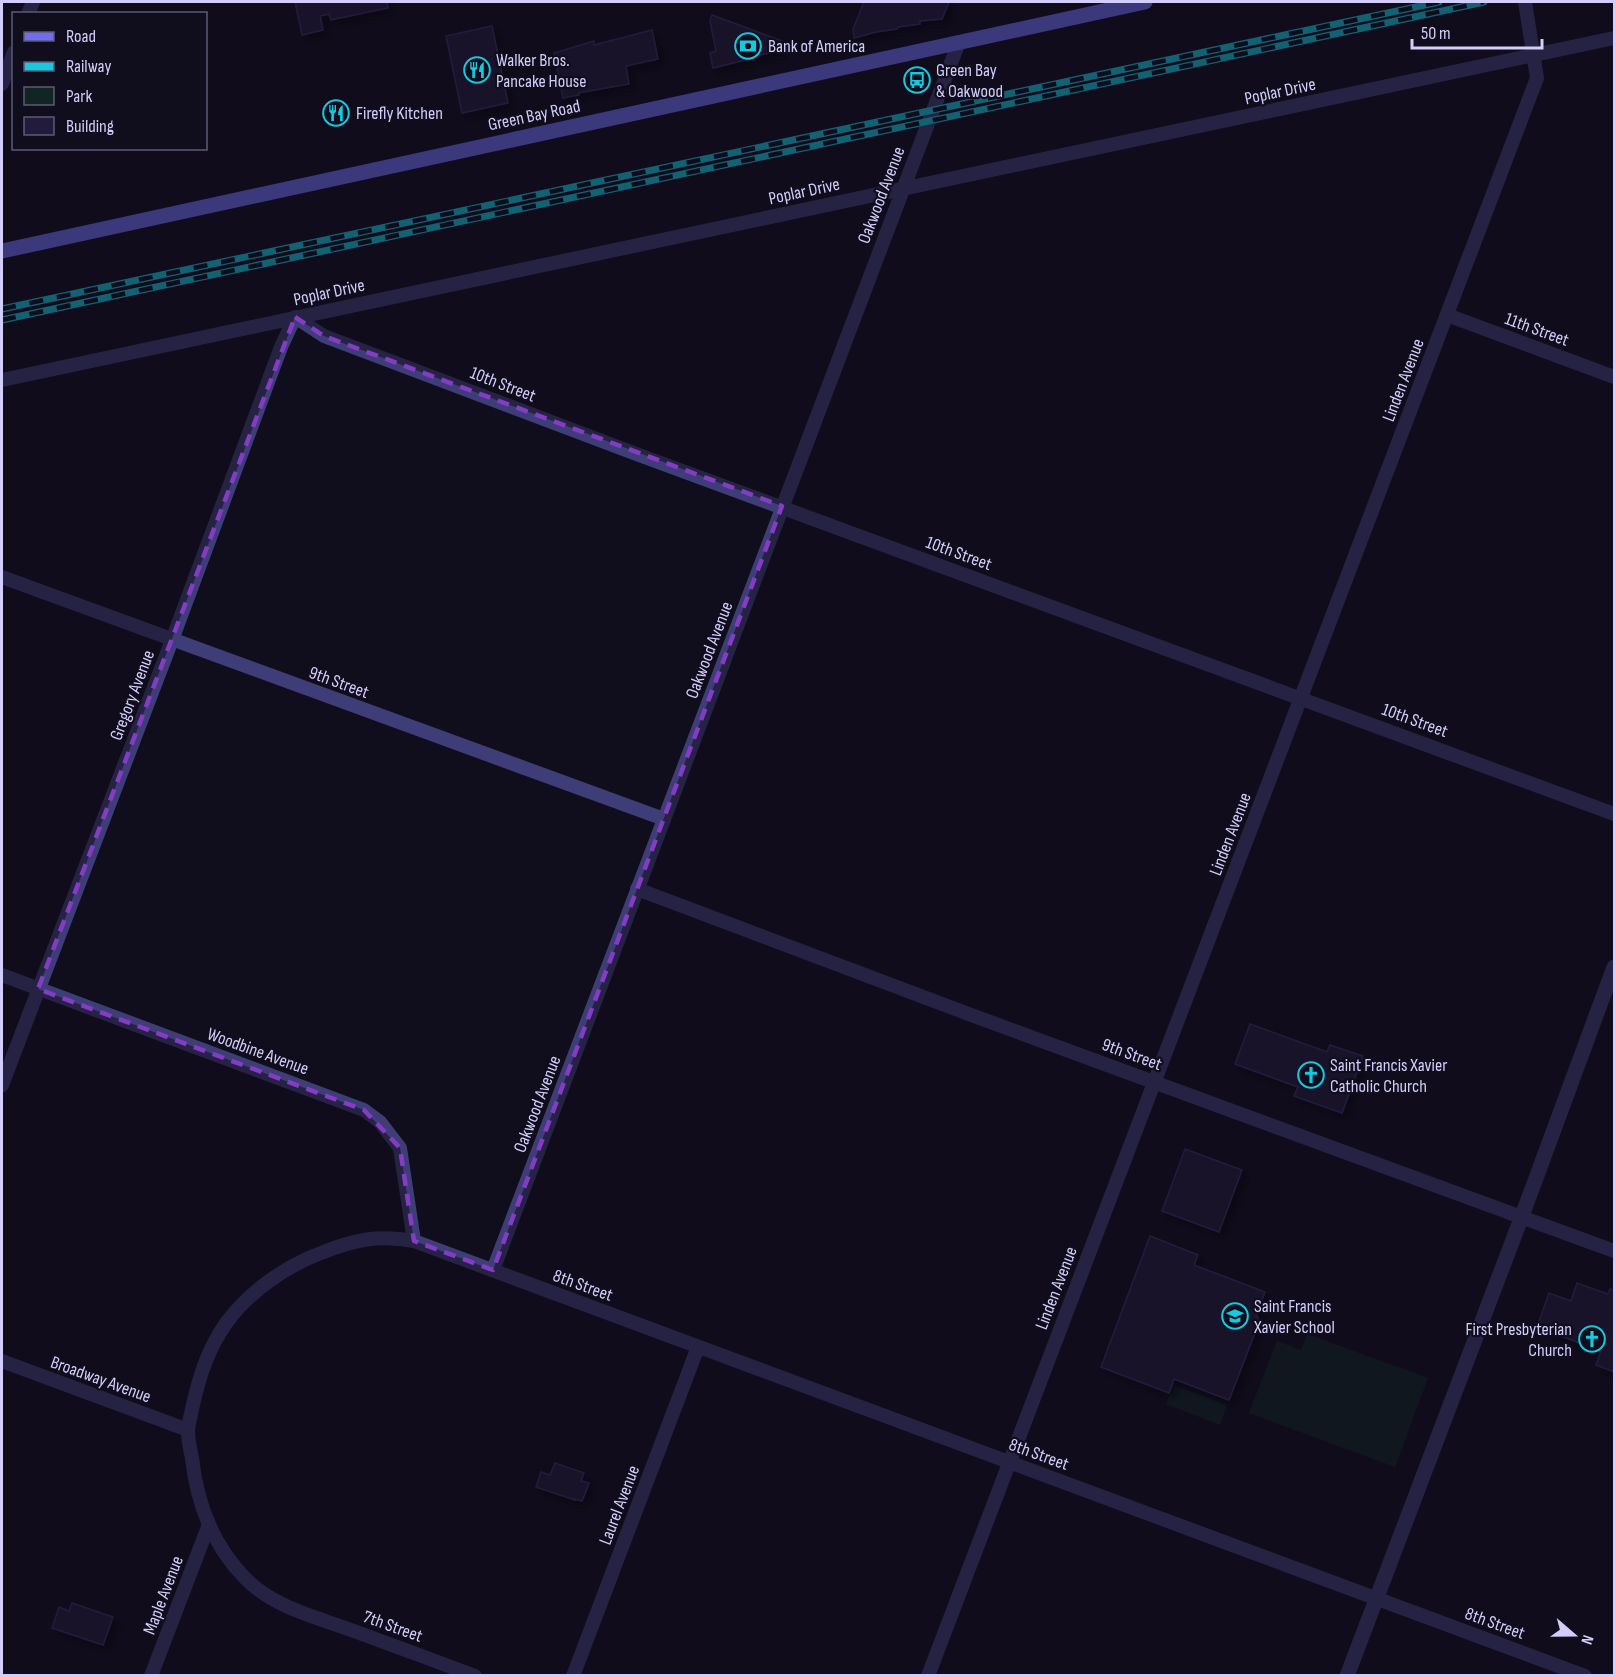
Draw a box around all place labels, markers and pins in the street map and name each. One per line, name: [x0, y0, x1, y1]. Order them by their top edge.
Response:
bank icon: Bank of America: [733, 31, 763, 61]
place label: Bank of America: [768, 36, 865, 57]
place label: Walker Bros. Pancake House: [496, 50, 586, 92]
restaurant icon: Walker Bros. Pancake House: [462, 55, 492, 85]
place label: Green Bay & Oakwood: [936, 60, 1003, 102]
bus stop icon: Green Bay & Oakwood: [902, 65, 932, 95]
restaurant icon: Firefly Kitchen: [321, 98, 351, 128]
place label: Firefly Kitchen: [356, 103, 443, 124]
place label: Saint Francis Xavier Catholic Church: [1330, 1055, 1447, 1097]
church icon: Saint Francis Xavier Catholic Church: [1296, 1060, 1326, 1090]
place label: Saint Francis Xavier School: [1253, 1296, 1335, 1338]
school or university icon: Saint Francis Xavier School: [1220, 1301, 1250, 1331]
place label: First Presbyterian Church: [1466, 1319, 1572, 1361]
church icon: First Presbyterian Church: [1577, 1324, 1607, 1354]

